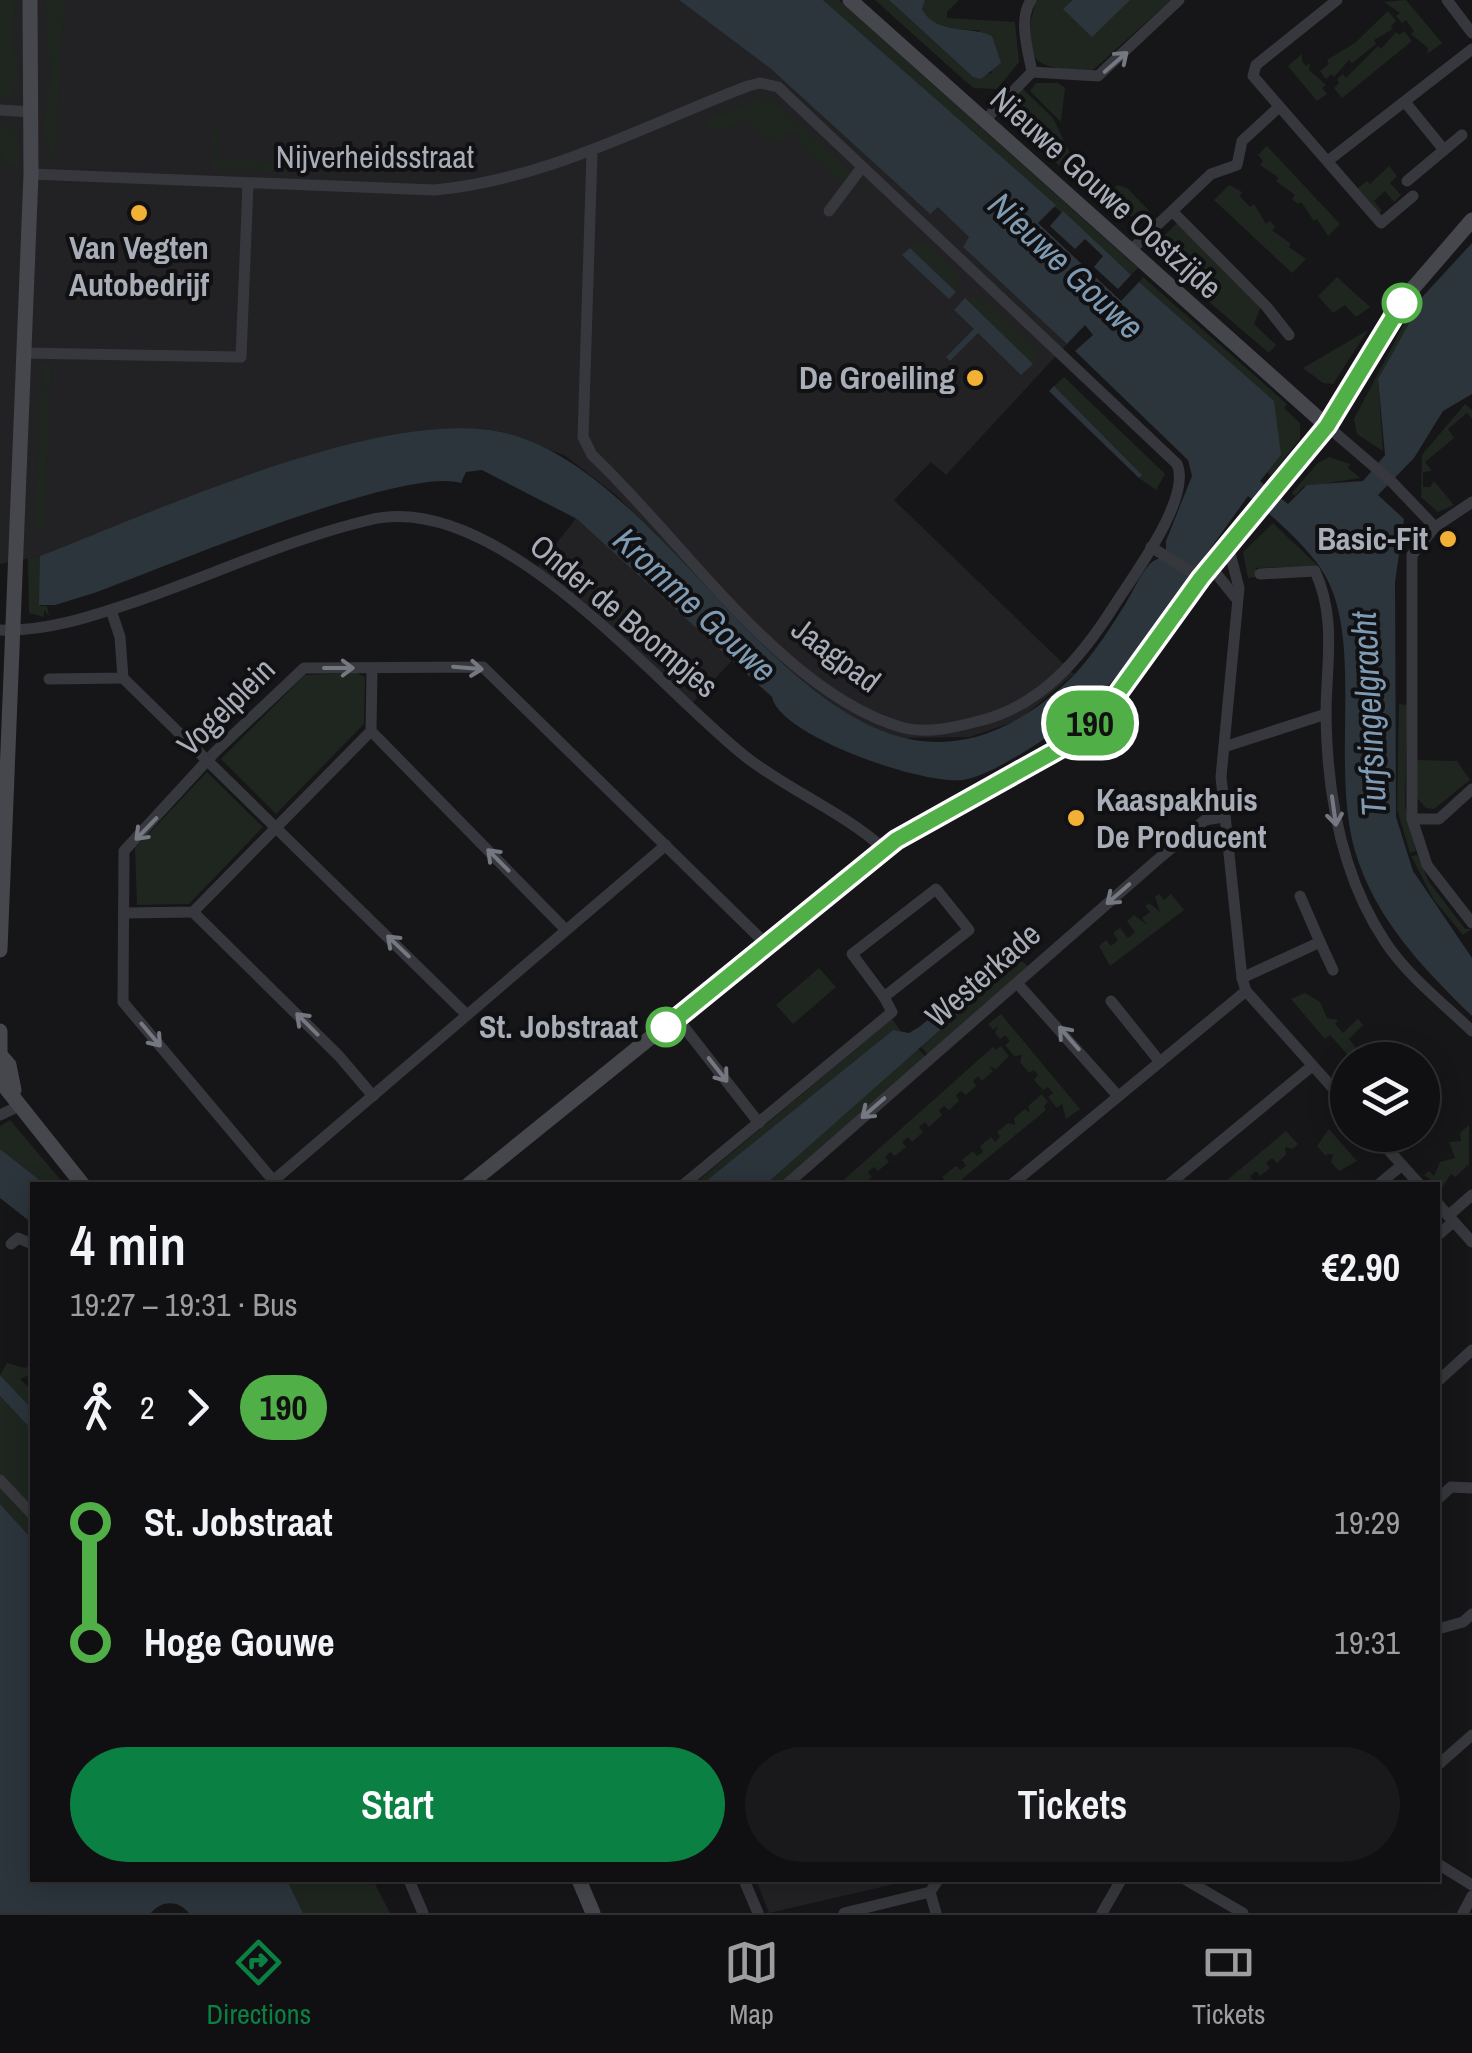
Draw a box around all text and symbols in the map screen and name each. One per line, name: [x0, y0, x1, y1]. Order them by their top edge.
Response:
one-way arrow: [1102, 51, 1128, 73]
street label: Nieuwe Gouwe Oostzijde: [983, 79, 1229, 307]
street label: Nijverheidsstraat: [276, 135, 474, 178]
water label: Nieuwe Gouwe: [980, 184, 1152, 348]
marker: Van Vegten Autobedrijf: [128, 202, 150, 224]
place label: Van Vegten Autobedrijf: [69, 226, 209, 306]
unlabelled marker: [1383, 284, 1421, 322]
place label: De Groeiling: [799, 356, 955, 399]
marker: De Groeiling: [964, 367, 986, 389]
water label: Kromme Gouwe: [603, 517, 787, 693]
place label: Basic-Fit: [1317, 517, 1428, 560]
street label: Onder de Boompjes: [521, 524, 728, 707]
marker: Basic-Fit: [1437, 528, 1459, 550]
street label: Jaagpad: [783, 607, 889, 702]
water label: Turfsingelgracht: [1340, 609, 1397, 818]
street label: Vogelplein: [167, 648, 284, 765]
one-way arrow: [322, 658, 354, 678]
one-way arrow: [452, 658, 484, 677]
line badge: 190: [1032, 690, 1148, 756]
text: 190: [1066, 700, 1114, 747]
place label: Kaaspakhuis De Producent: [1096, 778, 1267, 858]
one-way arrow: [1325, 794, 1344, 826]
marker: Kaaspakhuis De Producent: [1065, 807, 1087, 829]
one-way arrow: [134, 816, 158, 840]
one-way arrow: [486, 848, 510, 872]
one-way arrow: [1106, 883, 1131, 906]
street label: Westerkade: [916, 913, 1049, 1037]
one-way arrow: [387, 934, 411, 958]
place label: St. Jobstraat: [479, 1005, 638, 1048]
marker: St. Jobstraat: [647, 1008, 685, 1046]
one-way arrow: [295, 1013, 319, 1037]
one-way arrow: [139, 1022, 161, 1048]
one-way arrow: [1057, 1026, 1080, 1051]
map controls: [1330, 1042, 1440, 1152]
button: layers: [1330, 1042, 1440, 1152]
one-way arrow: [707, 1056, 728, 1083]
one-way arrow: [861, 1097, 886, 1120]
text: 4 min: [70, 1208, 186, 1282]
text: €2.90: [1322, 1242, 1400, 1293]
text: 19:27 – 19:31 · Bus: [70, 1283, 298, 1326]
icon: walk: [70, 1380, 125, 1435]
icon: forward: [170, 1380, 225, 1435]
text: 190: [260, 1384, 307, 1431]
text: 2: [140, 1386, 155, 1429]
text: St. Jobstraat: [144, 1497, 333, 1548]
text: 19:29: [1334, 1501, 1400, 1544]
text: Hoge Gouwe: [144, 1617, 334, 1668]
text: 19:31: [1334, 1621, 1400, 1664]
button: Start: [70, 1747, 725, 1862]
button: Tickets: [745, 1747, 1400, 1862]
tab: Directions: [206, 1935, 311, 2033]
tab: Map: [724, 1935, 779, 2033]
tab: Tickets: [1192, 1935, 1266, 2033]

